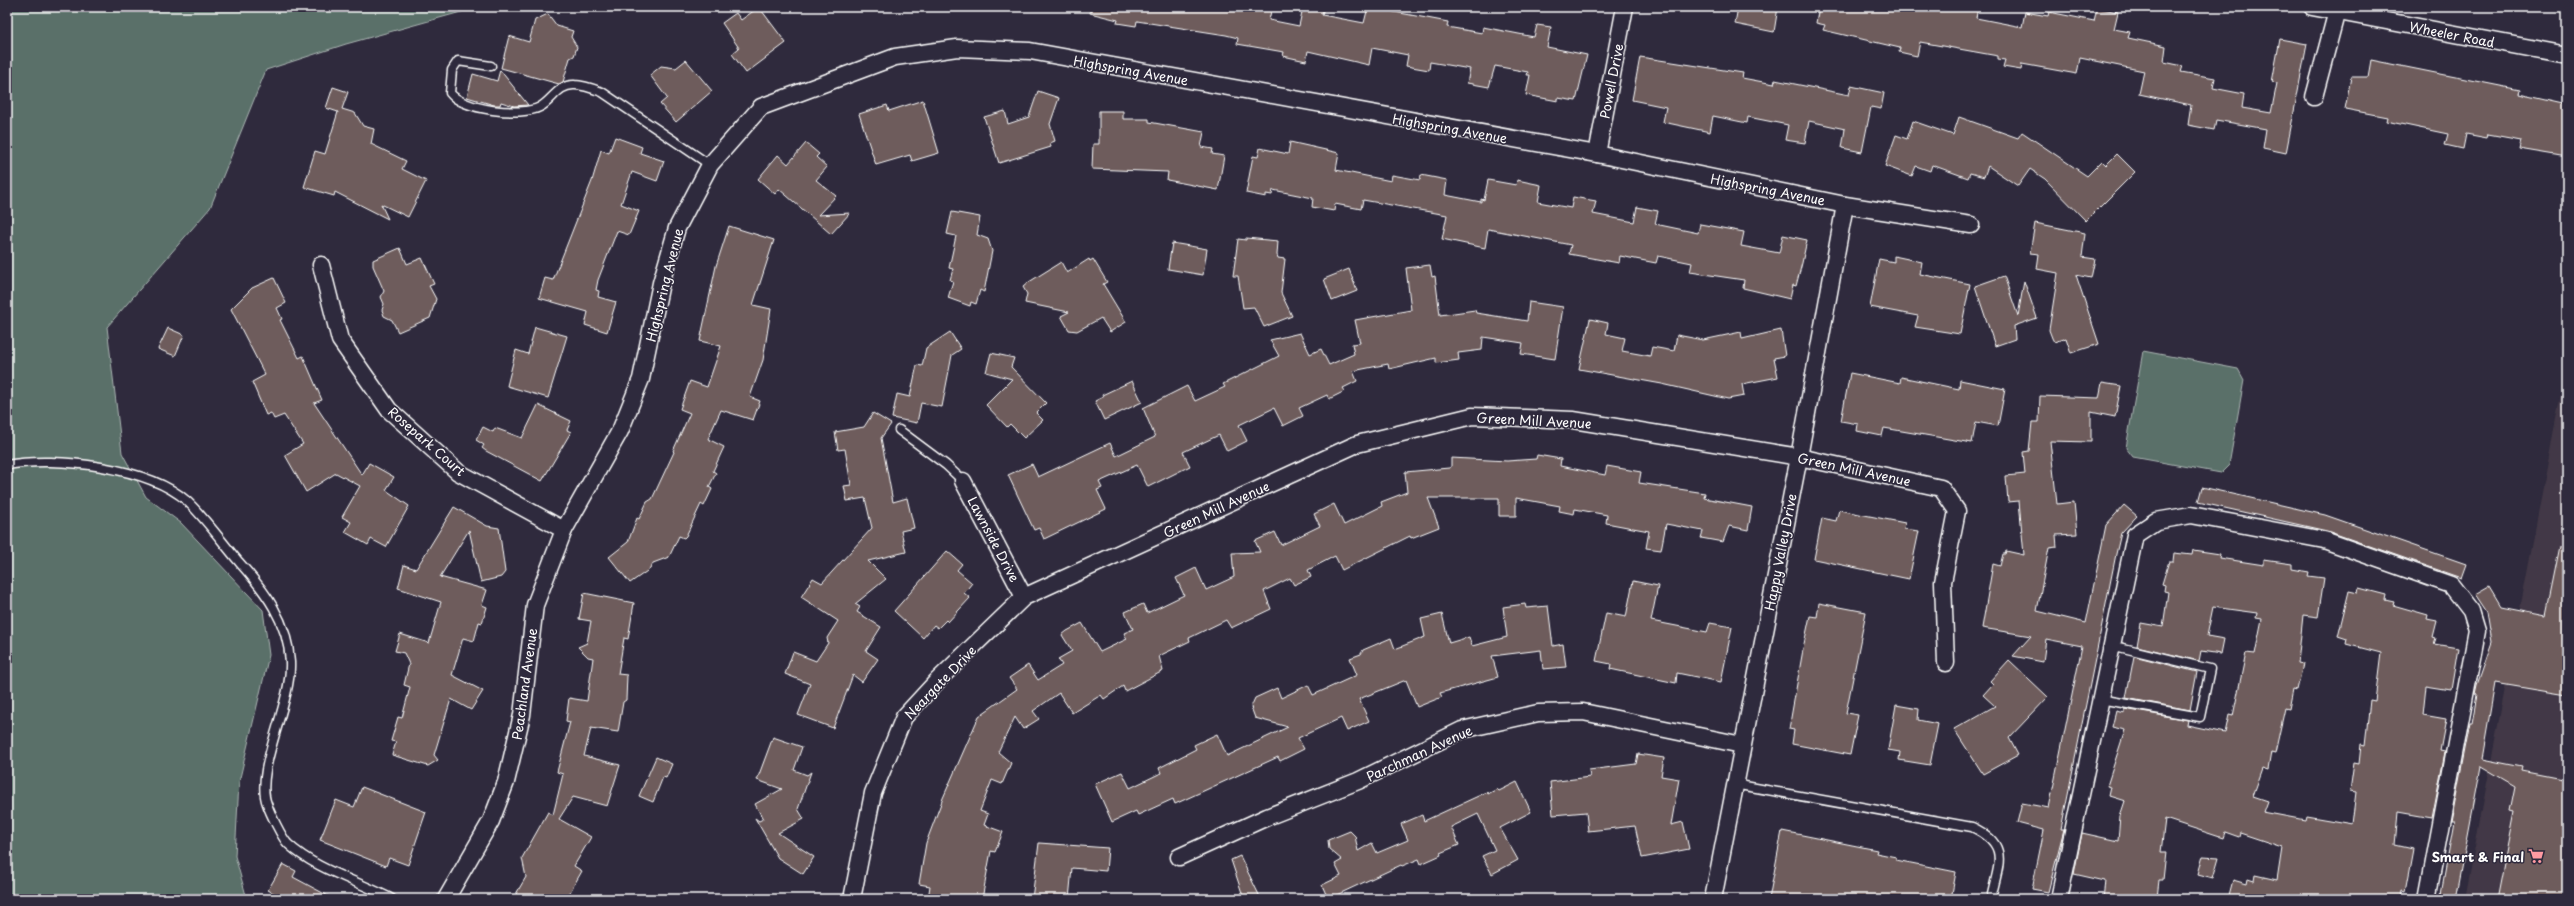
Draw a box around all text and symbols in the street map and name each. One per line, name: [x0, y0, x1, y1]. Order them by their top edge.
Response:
street label: Wheeler Road: [2408, 16, 2497, 52]
street label: Powell Drive: [1594, 42, 1628, 120]
street label: Highspring Avenue: [1072, 51, 1190, 89]
street label: Highspring Avenue: [1391, 109, 1509, 147]
street label: Highspring Avenue: [1709, 169, 1827, 209]
street label: Highspring Avenue: [641, 226, 687, 344]
street label: Rosepark Court: [384, 402, 470, 480]
street label: Green Mill Avenue: [1476, 408, 1592, 433]
street label: Green Mill Avenue: [1796, 448, 1913, 490]
street label: Green Mill Avenue: [1160, 476, 1273, 542]
street label: Happy Valley Drive: [1759, 492, 1801, 612]
street label: Lawnside Drive: [963, 493, 1025, 585]
street label: Peachland Avenue: [507, 627, 541, 741]
street label: Neargate Drive: [900, 641, 980, 723]
street label: Parchman Avenue: [1363, 720, 1475, 786]
place label: Smart & Final: [2431, 847, 2524, 866]
supermarket icon: Smart & Final: [2527, 847, 2545, 865]

